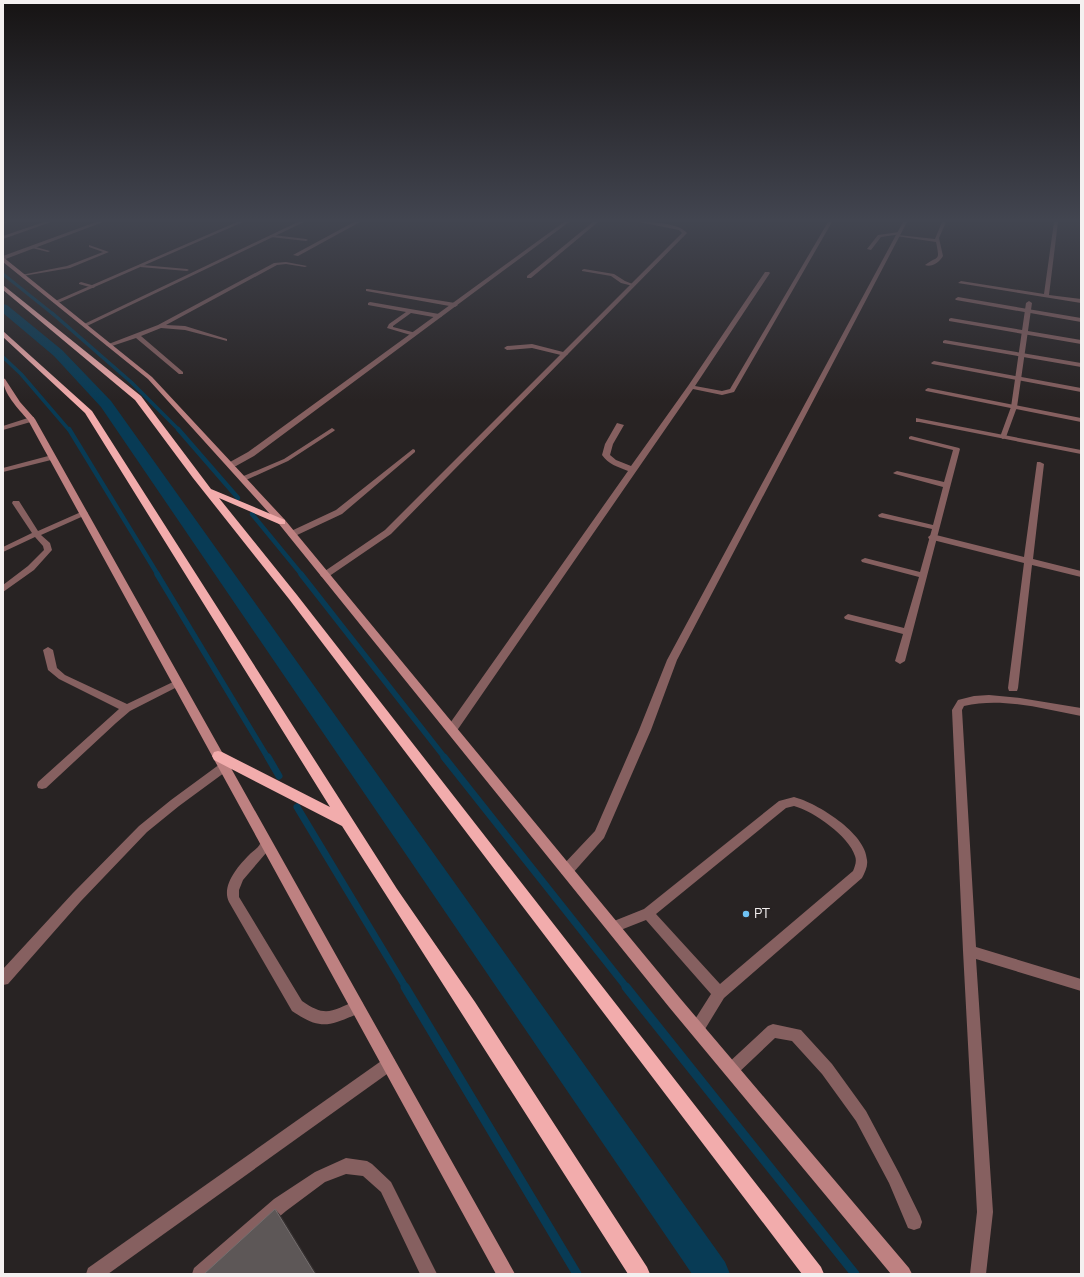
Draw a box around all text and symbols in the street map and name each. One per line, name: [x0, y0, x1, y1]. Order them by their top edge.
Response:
place label: PT: [754, 905, 770, 923]
marker: PT: [741, 909, 751, 919]

